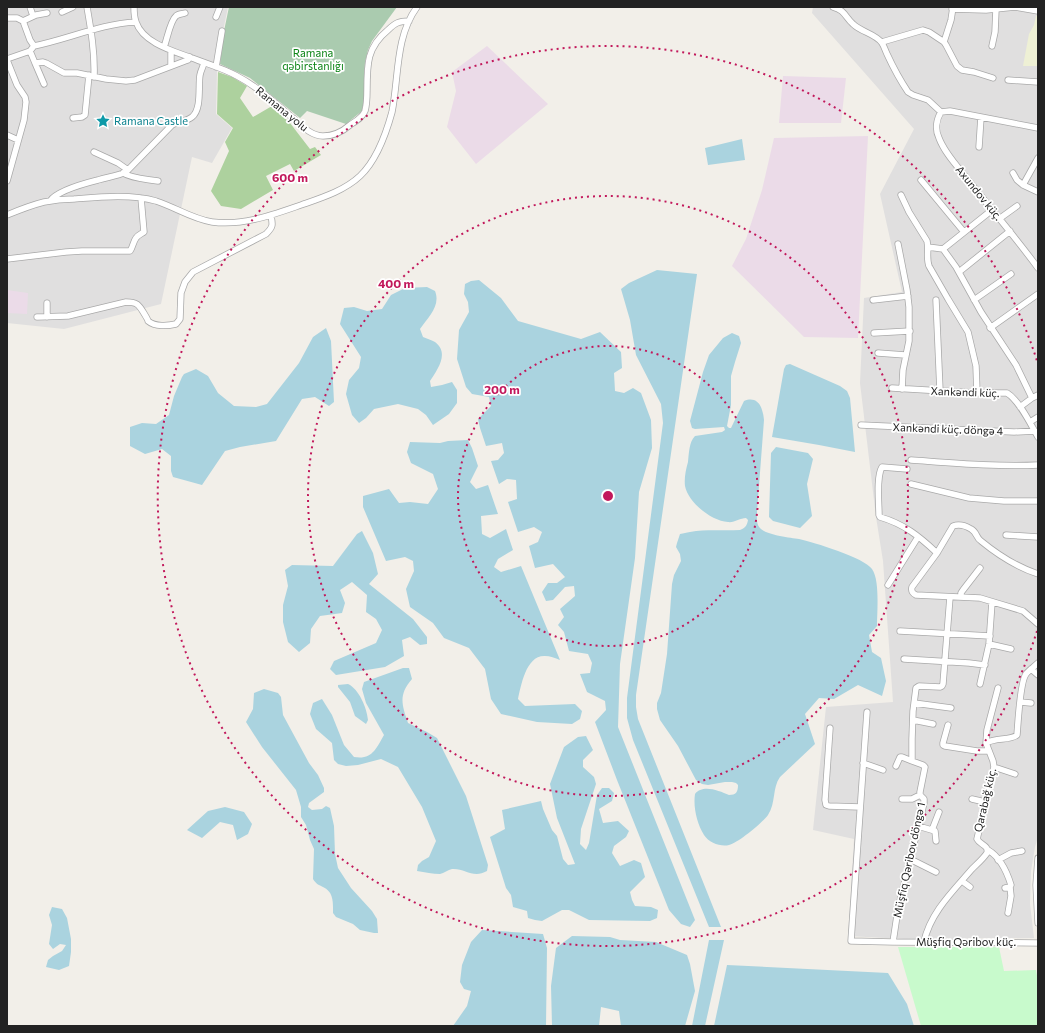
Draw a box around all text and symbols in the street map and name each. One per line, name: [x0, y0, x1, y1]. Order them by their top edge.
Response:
park label: Ramana qəbirstanlığı: [282, 46, 344, 72]
street label: Ramana yolu: [254, 84, 311, 134]
place icon: Ramana Castle: [95, 113, 111, 129]
place label: Ramana Castle: [114, 114, 188, 127]
street label: Axundov küç.: [953, 163, 1006, 223]
text: 600 m: [272, 170, 308, 184]
text: 400 m: [378, 276, 414, 290]
text: 200 m: [484, 382, 520, 396]
street label: Xankəndi küç.: [930, 384, 1000, 399]
street label: Xankəndi küç. döngə 4: [892, 420, 1004, 437]
centre of rings: [601, 489, 615, 503]
street label: Qarabağ küç.: [971, 766, 998, 833]
street label: Müşfiq Qəribov döngə 1: [890, 801, 927, 919]
street label: Müşfiq Qəribov küç.: [916, 935, 1016, 948]

